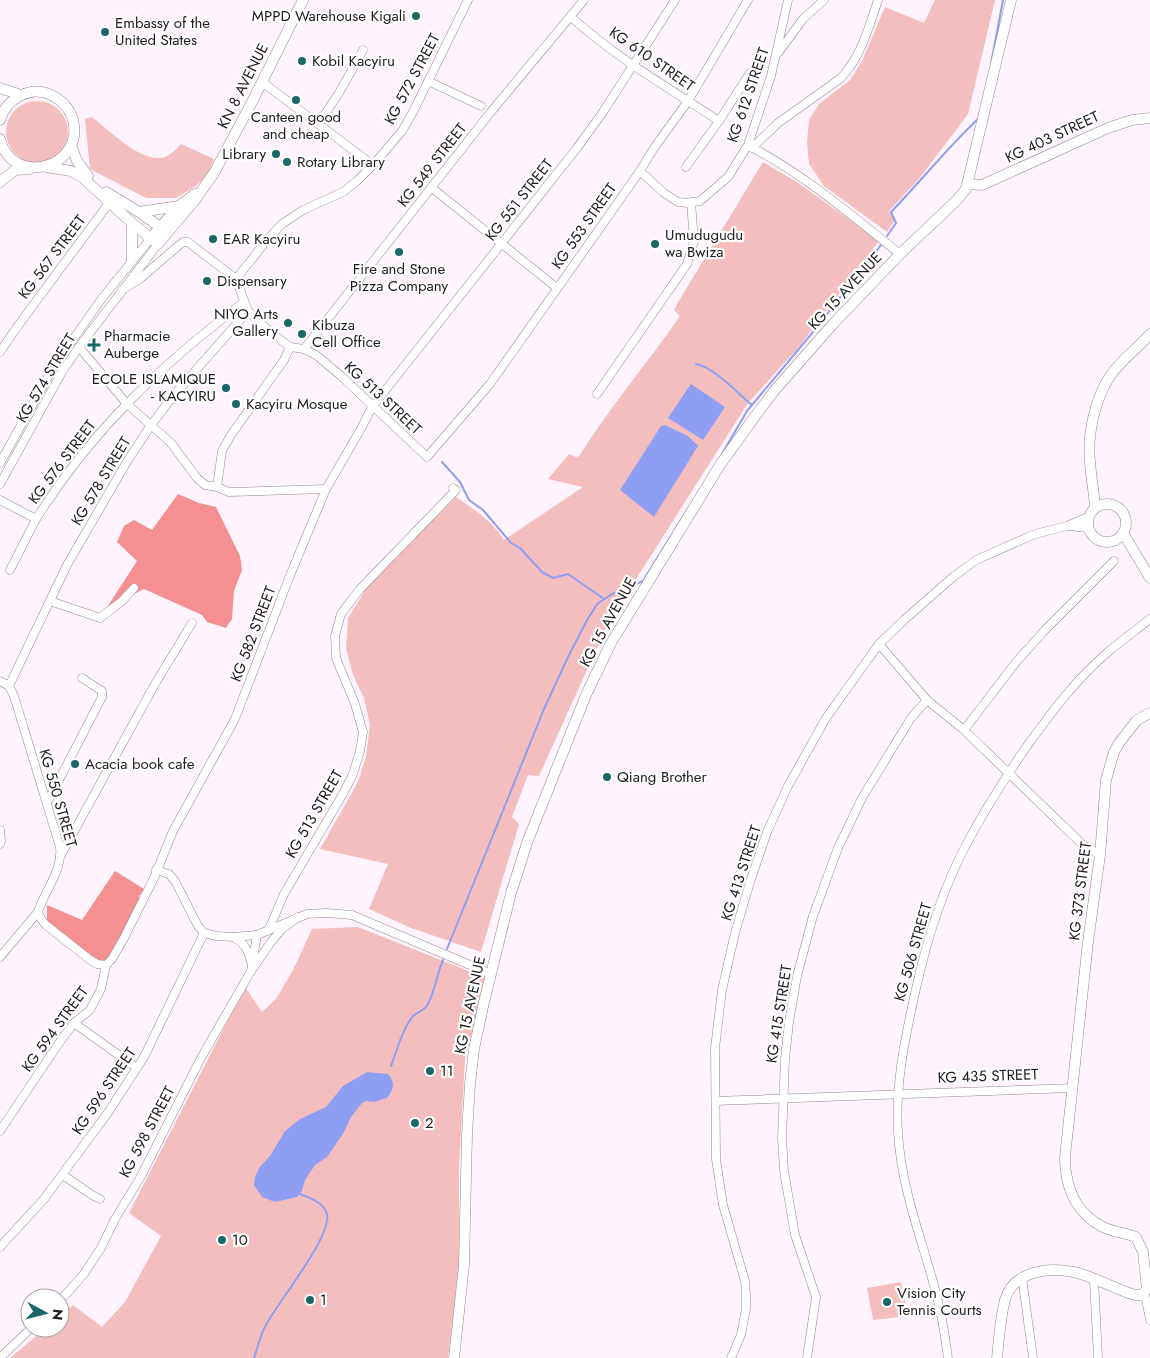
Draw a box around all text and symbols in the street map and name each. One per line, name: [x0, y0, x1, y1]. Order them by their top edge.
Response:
place label: MPPD Warehouse Kigali: [252, 5, 406, 27]
marker: MPPD Warehouse Kigali: [410, 10, 422, 22]
place label: Embassy of the United States: [115, 12, 210, 51]
street label: KG 610 STREET: [605, 21, 699, 97]
marker: Embassy of the United States: [99, 26, 111, 38]
street label: KG 572 STREET: [379, 30, 445, 128]
street label: KN 8 AVENUE: [212, 40, 274, 132]
street label: KG 612 STREET: [721, 44, 775, 146]
place label: Kobil Kacyiru: [312, 50, 395, 72]
marker: Kobil Kacyiru: [296, 55, 308, 67]
marker: Canteen good and cheap: [290, 94, 302, 106]
place label: Canteen good and cheap: [251, 106, 341, 145]
street label: KG 403 STREET: [1001, 106, 1103, 168]
street label: KG 549 STREET: [392, 118, 472, 212]
place label: Library: [222, 143, 266, 165]
marker: Library: [270, 148, 282, 160]
place label: Rotary Library: [297, 151, 385, 173]
street label: KG 551 STREET: [480, 154, 558, 246]
marker: Rotary Library: [281, 156, 293, 168]
street label: KG 553 STREET: [546, 178, 622, 273]
street label: KG 567 STREET: [13, 210, 91, 304]
place label: Umudugudu wa Bwiza: [665, 224, 743, 263]
place label: EAR Kacyiru: [223, 228, 300, 250]
marker: EAR Kacyiru: [207, 233, 219, 245]
marker: Umudugudu wa Bwiza: [649, 238, 661, 250]
marker: Fire and Stone Pizza Company: [393, 246, 405, 258]
street label: KG 15 AVENUE: [803, 247, 887, 335]
place label: Fire and Stone Pizza Company: [350, 258, 449, 297]
place label: Dispensary: [217, 270, 287, 292]
marker: Dispensary: [201, 275, 213, 287]
place label: NIYO Arts Gallery: [214, 303, 278, 342]
place label: Kibuza Cell Office: [312, 314, 381, 353]
marker: NIYO Arts Gallery: [282, 317, 294, 329]
place label: Pharmacie Auberge: [104, 325, 170, 364]
marker: Kibuza Cell Office: [296, 328, 308, 340]
street label: KG 574 STREET: [11, 329, 81, 427]
marker: Pharmacie Auberge: [88, 339, 100, 351]
street label: KG 513 STREET: [339, 356, 427, 440]
place label: ECOLE ISLAMIQUE - KACYIRU: [92, 368, 216, 407]
marker: ECOLE ISLAMIQUE - KACYIRU: [220, 382, 232, 394]
place label: Kacyiru Mosque: [246, 393, 348, 415]
marker: Kacyiru Mosque: [230, 398, 242, 410]
street label: KG 576 STREET: [23, 415, 101, 509]
street label: KG 578 STREET: [66, 432, 136, 530]
street label: KG 15 AVENUE: [574, 573, 642, 671]
street label: KG 582 STREET: [225, 583, 281, 685]
street label: KG 550 STREET: [33, 746, 83, 850]
place label: Acacia book cafe: [85, 753, 195, 775]
marker: Acacia book cafe: [69, 758, 81, 770]
street label: KG 513 STREET: [280, 766, 348, 862]
place label: Qiang Brother: [617, 766, 708, 788]
marker: Qiang Brother: [601, 771, 613, 783]
street label: KG 413 STREET: [715, 822, 767, 924]
street label: KG 373 STREET: [1063, 840, 1097, 942]
street label: KG 506 STREET: [888, 900, 938, 1004]
street label: KG 15 AVENUE: [449, 954, 491, 1056]
street label: KG 415 STREET: [760, 963, 798, 1065]
street label: KG 594 STREET: [16, 982, 94, 1076]
street label: KG 596 STREET: [67, 1043, 141, 1139]
place label: 11: [440, 1060, 454, 1082]
street label: KG 435 STREET: [937, 1063, 1039, 1089]
marker: 11: [424, 1065, 436, 1077]
street label: KG 598 STREET: [114, 1082, 180, 1182]
place label: 2: [425, 1112, 434, 1134]
marker: 2: [409, 1117, 421, 1129]
place label: 10: [232, 1229, 248, 1251]
marker: 10: [216, 1234, 228, 1246]
place label: Vision City Tennis Courts: [897, 1282, 982, 1321]
north arrow: [20, 1288, 70, 1338]
place label: 1: [320, 1289, 327, 1311]
marker: 1: [304, 1294, 316, 1306]
marker: Vision City Tennis Courts: [881, 1296, 893, 1308]
text: N: [47, 1308, 69, 1321]

